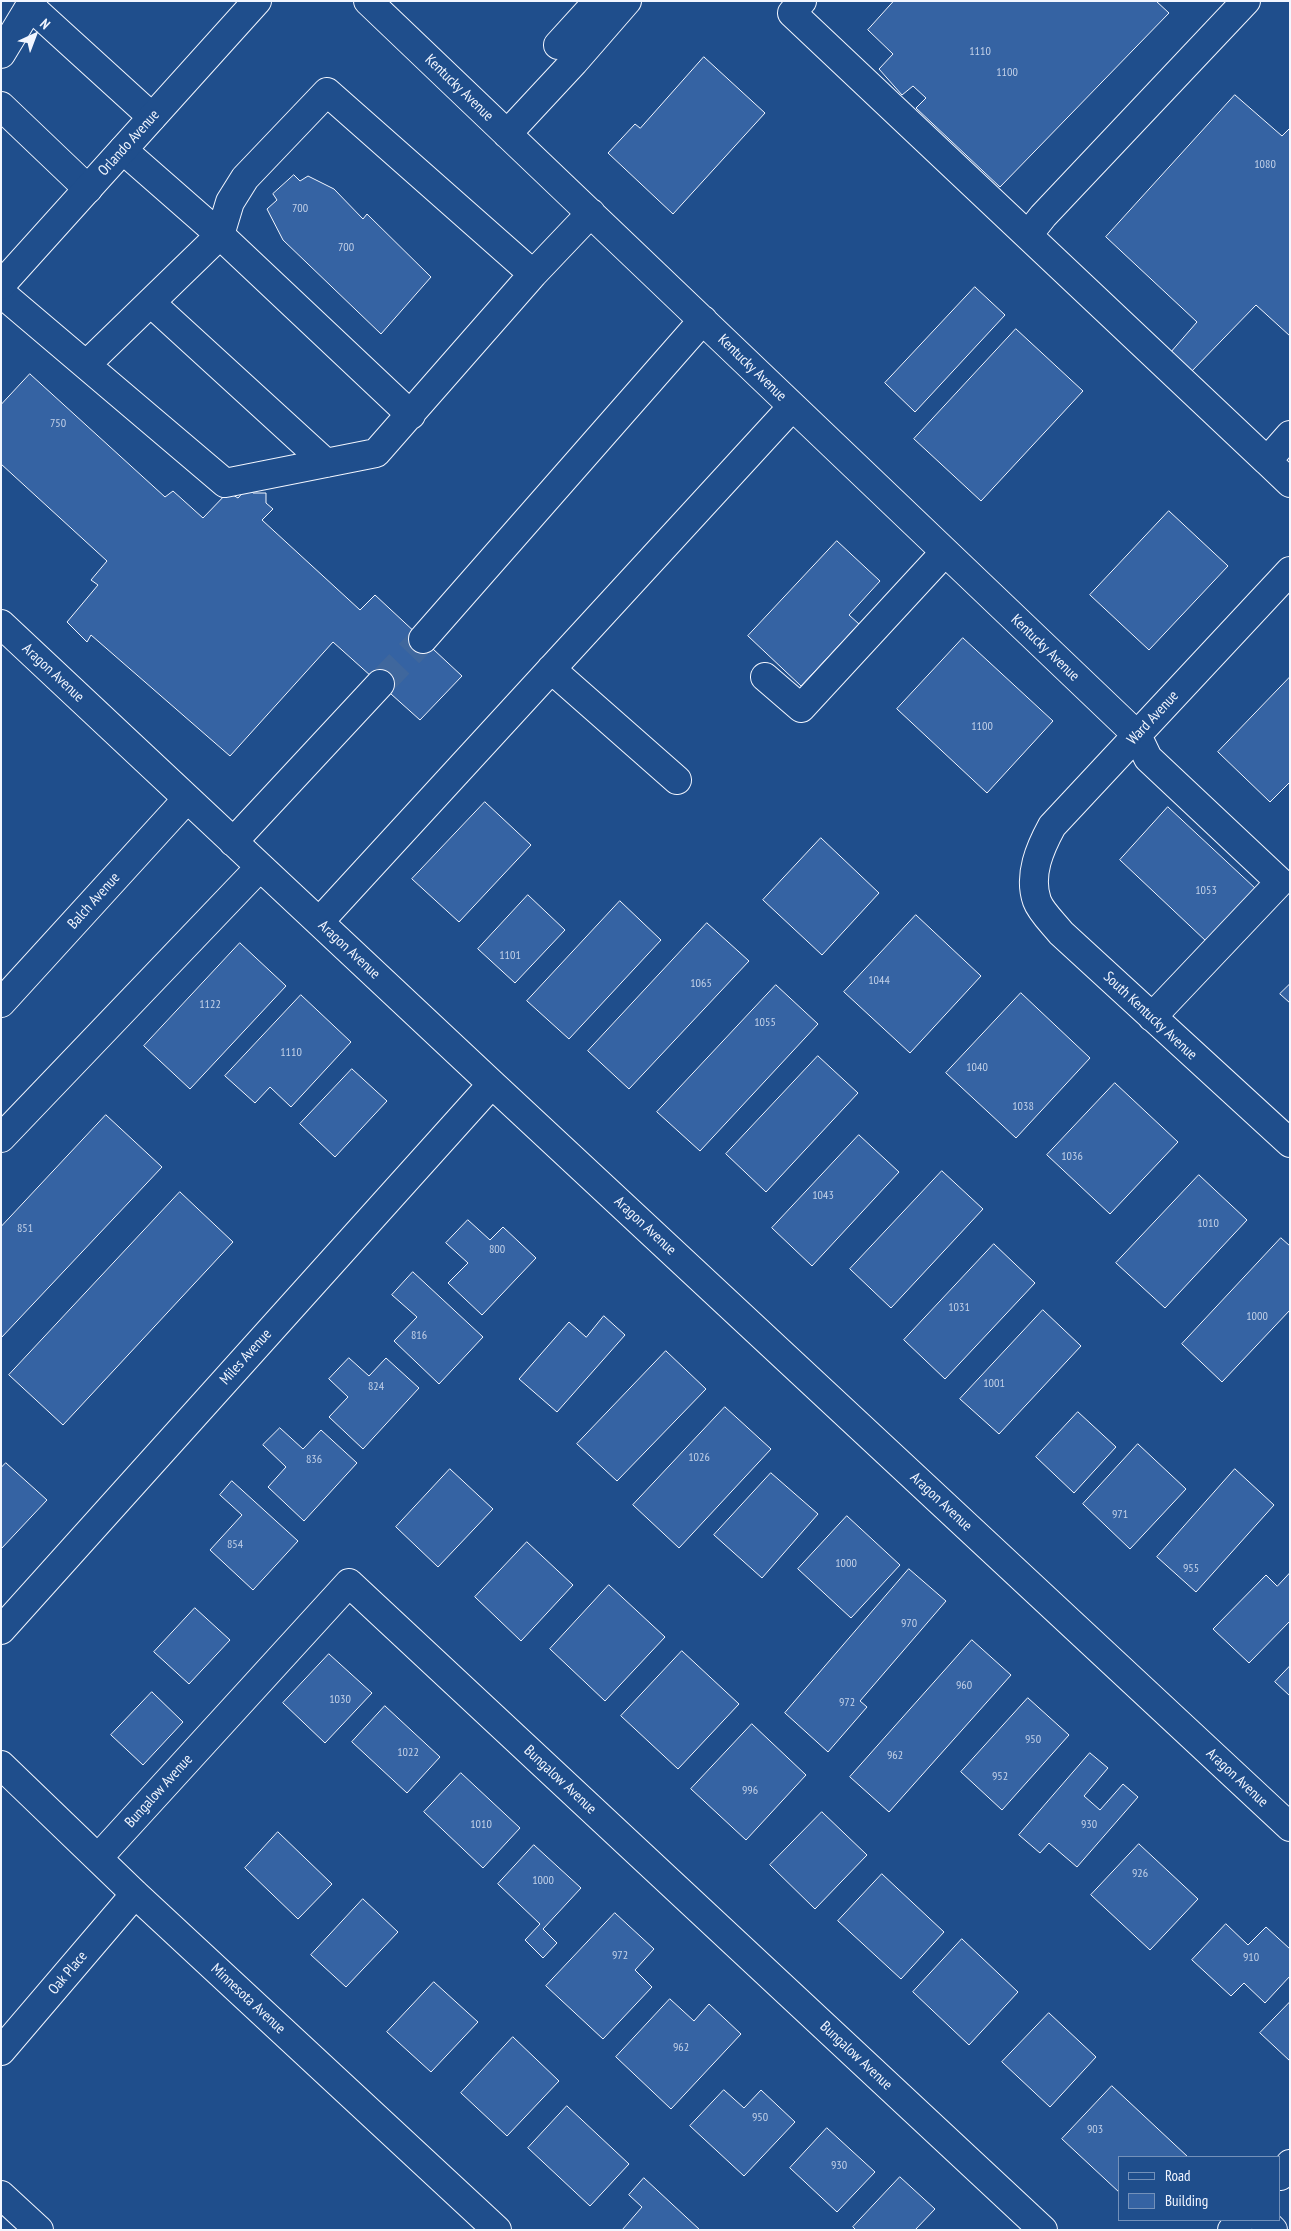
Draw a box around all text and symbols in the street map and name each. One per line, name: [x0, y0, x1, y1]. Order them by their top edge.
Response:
north arrow: [10, 10, 60, 60]
text: N: [36, 15, 54, 33]
house number: 1110: [969, 45, 991, 59]
street label: Kentucky Avenue: [421, 51, 497, 125]
house number: 1100: [996, 66, 1018, 80]
street label: Orlando Avenue: [95, 106, 163, 180]
house number: 1080: [1254, 158, 1276, 172]
house number: 700: [292, 202, 308, 216]
house number: 700: [338, 241, 354, 255]
street label: Kentucky Avenue: [714, 331, 790, 405]
house number: 750: [50, 417, 66, 431]
street label: Kentucky Avenue: [1007, 611, 1083, 685]
street label: Aragon Avenue: [18, 640, 88, 706]
street label: Ward Avenue: [1123, 687, 1183, 749]
house number: 1100: [971, 720, 993, 734]
street label: Balch Avenue: [64, 869, 124, 933]
house number: 1053: [1195, 884, 1217, 898]
street label: Aragon Avenue: [314, 917, 384, 983]
house number: 1101: [499, 949, 521, 963]
street label: South Kentucky Avenue: [1099, 968, 1201, 1064]
house number: 1044: [868, 974, 890, 988]
house number: 1065: [690, 977, 712, 991]
house number: 1122: [199, 998, 221, 1012]
house number: 1055: [754, 1016, 776, 1030]
house number: 1110: [280, 1046, 302, 1060]
house number: 1040: [966, 1061, 988, 1075]
house number: 1038: [1012, 1100, 1034, 1114]
house number: 1036: [1061, 1150, 1083, 1164]
house number: 1043: [812, 1189, 834, 1203]
street label: Aragon Avenue: [610, 1193, 680, 1259]
house number: 1010: [1197, 1217, 1219, 1231]
house number: 851: [17, 1222, 33, 1236]
house number: 800: [489, 1243, 505, 1257]
house number: 1031: [948, 1301, 970, 1315]
house number: 1000: [1246, 1310, 1268, 1324]
street label: Miles Avenue: [216, 1325, 276, 1389]
house number: 816: [411, 1329, 427, 1343]
house number: 1001: [983, 1377, 1005, 1391]
house number: 824: [368, 1380, 384, 1394]
house number: 1026: [688, 1451, 710, 1465]
house number: 836: [306, 1453, 322, 1467]
street label: Aragon Avenue: [906, 1469, 976, 1535]
house number: 971: [1112, 1508, 1128, 1522]
house number: 854: [227, 1538, 243, 1552]
house number: 1000: [835, 1557, 857, 1571]
house number: 955: [1183, 1562, 1199, 1576]
house number: 970: [901, 1617, 917, 1631]
house number: 960: [956, 1679, 972, 1693]
house number: 1030: [329, 1693, 351, 1707]
house number: 972: [839, 1696, 855, 1710]
house number: 950: [1025, 1733, 1041, 1747]
street label: Bungalow Avenue: [520, 1742, 600, 1818]
street label: Aragon Avenue: [1202, 1745, 1272, 1811]
house number: 1022: [397, 1746, 419, 1760]
house number: 962: [887, 1749, 903, 1763]
street label: Bungalow Avenue: [121, 1751, 197, 1831]
house number: 952: [992, 1770, 1008, 1784]
house number: 996: [742, 1784, 758, 1798]
house number: 1010: [470, 1818, 492, 1832]
house number: 930: [1081, 1818, 1097, 1832]
house number: 926: [1132, 1867, 1148, 1881]
house number: 1000: [532, 1874, 554, 1888]
street label: Oak Place: [45, 1948, 91, 1998]
house number: 972: [612, 1949, 628, 1963]
house number: 910: [1243, 1951, 1259, 1965]
street label: Minnesota Avenue: [207, 1960, 289, 2038]
street label: Bungalow Avenue: [816, 2018, 896, 2094]
house number: 962: [673, 2041, 689, 2055]
house number: 950: [752, 2111, 768, 2125]
house number: 903: [1087, 2123, 1103, 2137]
legend: [1118, 2156, 1281, 2221]
house number: 930: [831, 2159, 847, 2173]
text: Road: [1165, 2166, 1191, 2185]
text: Building: [1165, 2191, 1208, 2210]

